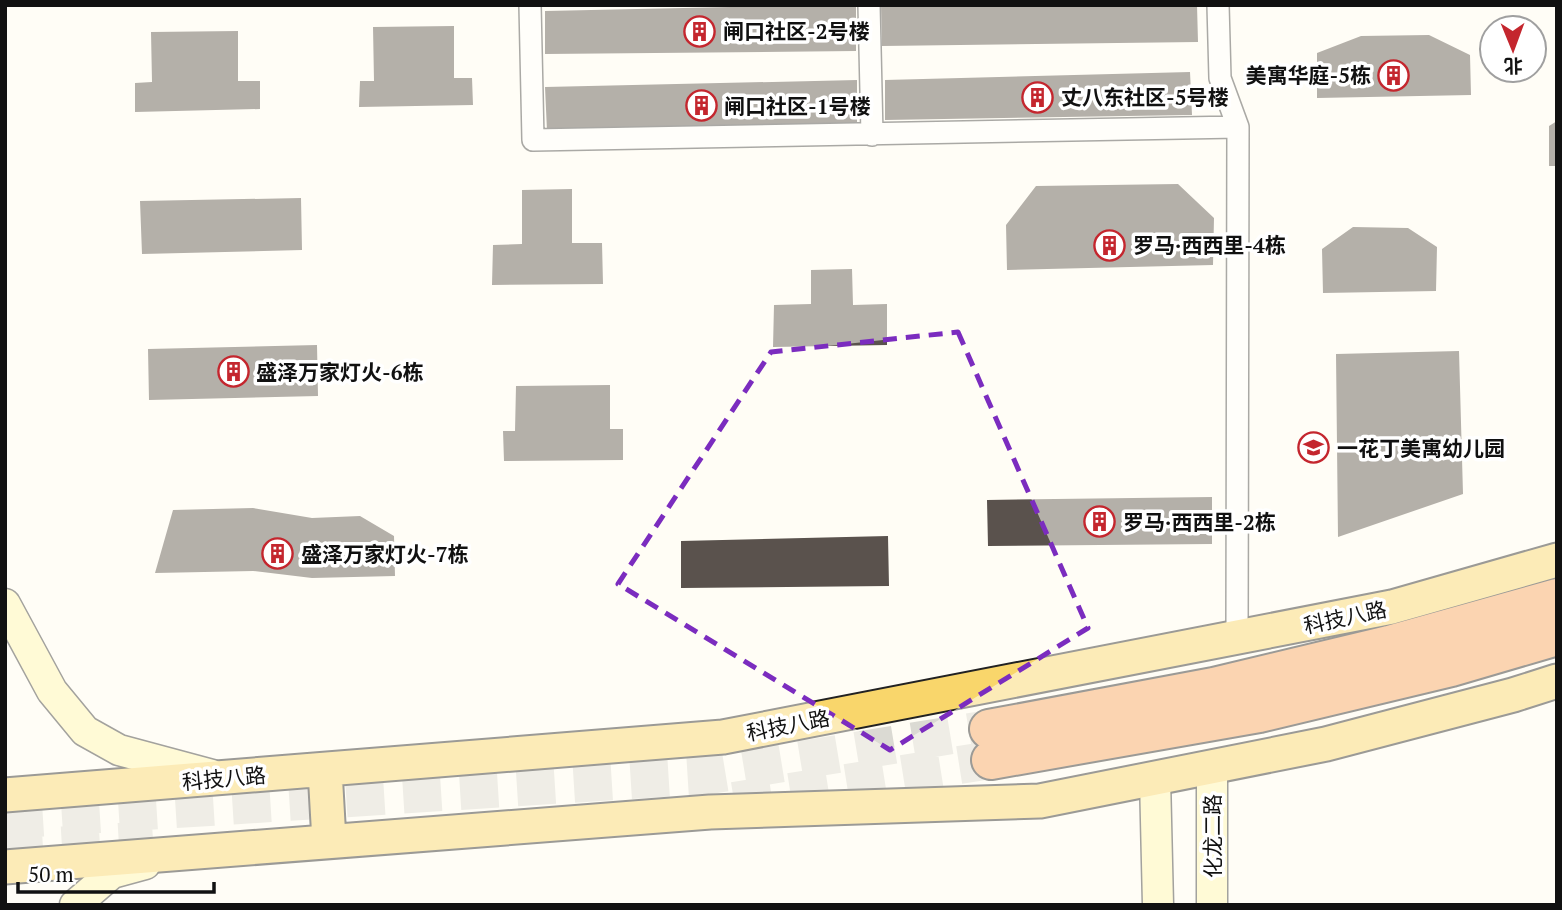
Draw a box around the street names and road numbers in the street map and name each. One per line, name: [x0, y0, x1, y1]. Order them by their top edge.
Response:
street label: 科技八路: [1301, 595, 1389, 639]
street label: 科技八路: [744, 703, 832, 747]
street label: 科技八路: [181, 760, 267, 796]
street label: 化龙二路: [1198, 794, 1226, 878]

